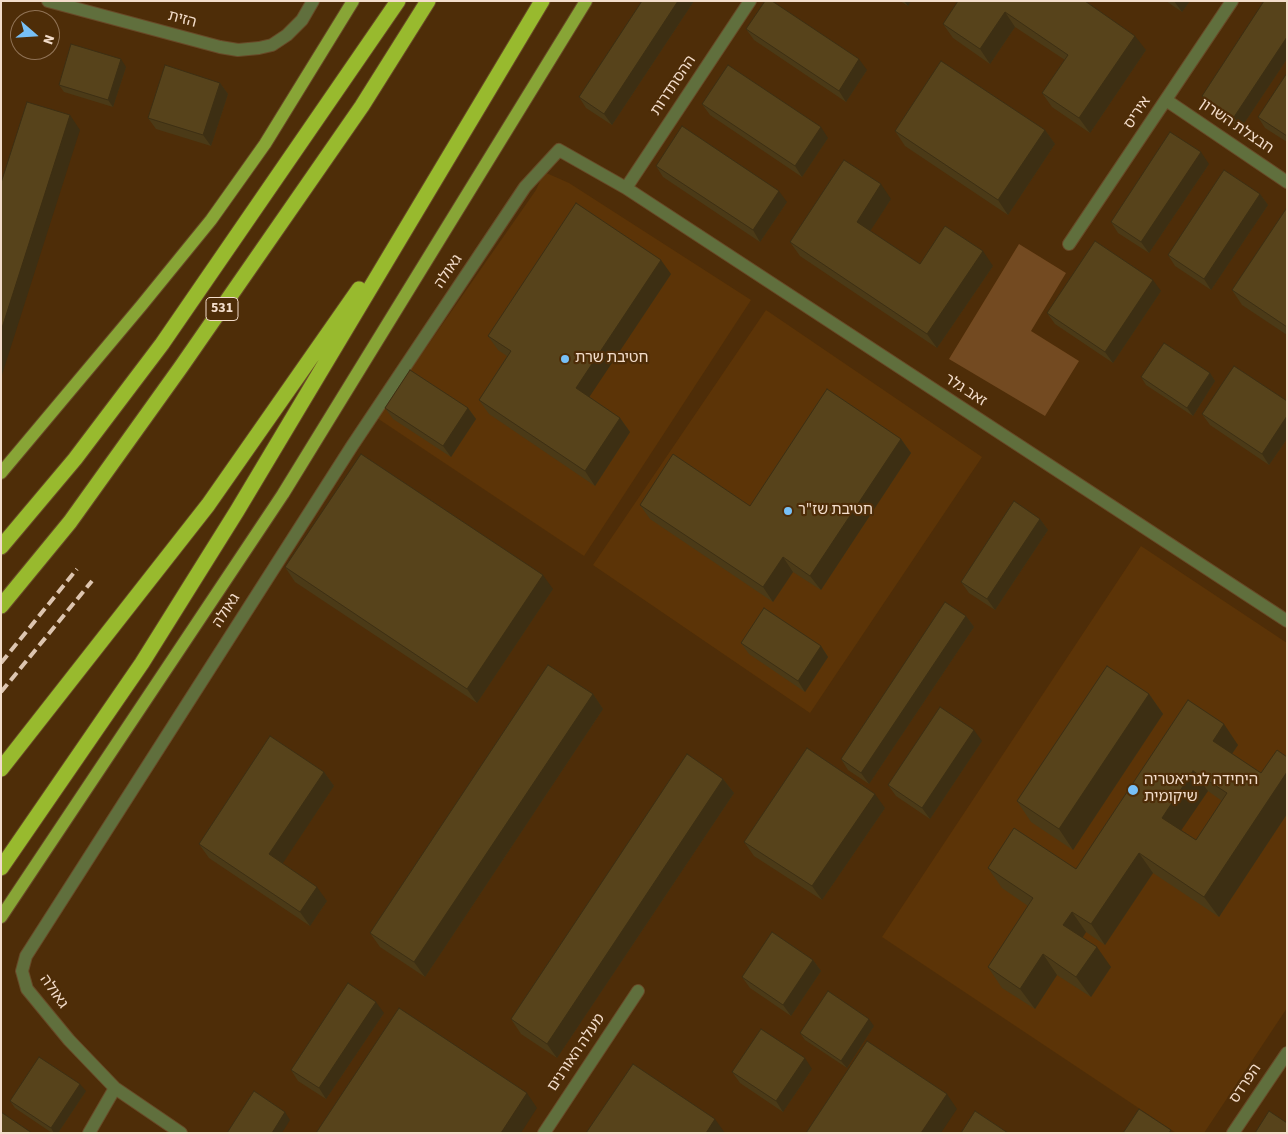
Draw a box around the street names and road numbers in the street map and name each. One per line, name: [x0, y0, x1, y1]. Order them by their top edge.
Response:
street label: הזית: [166, 8, 198, 32]
street label: ההסתדרות: [647, 53, 701, 119]
street label: איריס: [1121, 93, 1155, 133]
street label: חבצלת השרון: [1196, 96, 1276, 158]
street label: גאולה: [431, 252, 467, 292]
road number: 531: [206, 298, 238, 320]
street label: זאב גלר: [940, 371, 990, 411]
street label: גאולה: [209, 591, 245, 631]
street label: גאולה: [35, 972, 71, 1012]
street label: מעלה האורנים: [544, 1011, 610, 1095]
street label: הפרדס: [1226, 1061, 1266, 1107]

